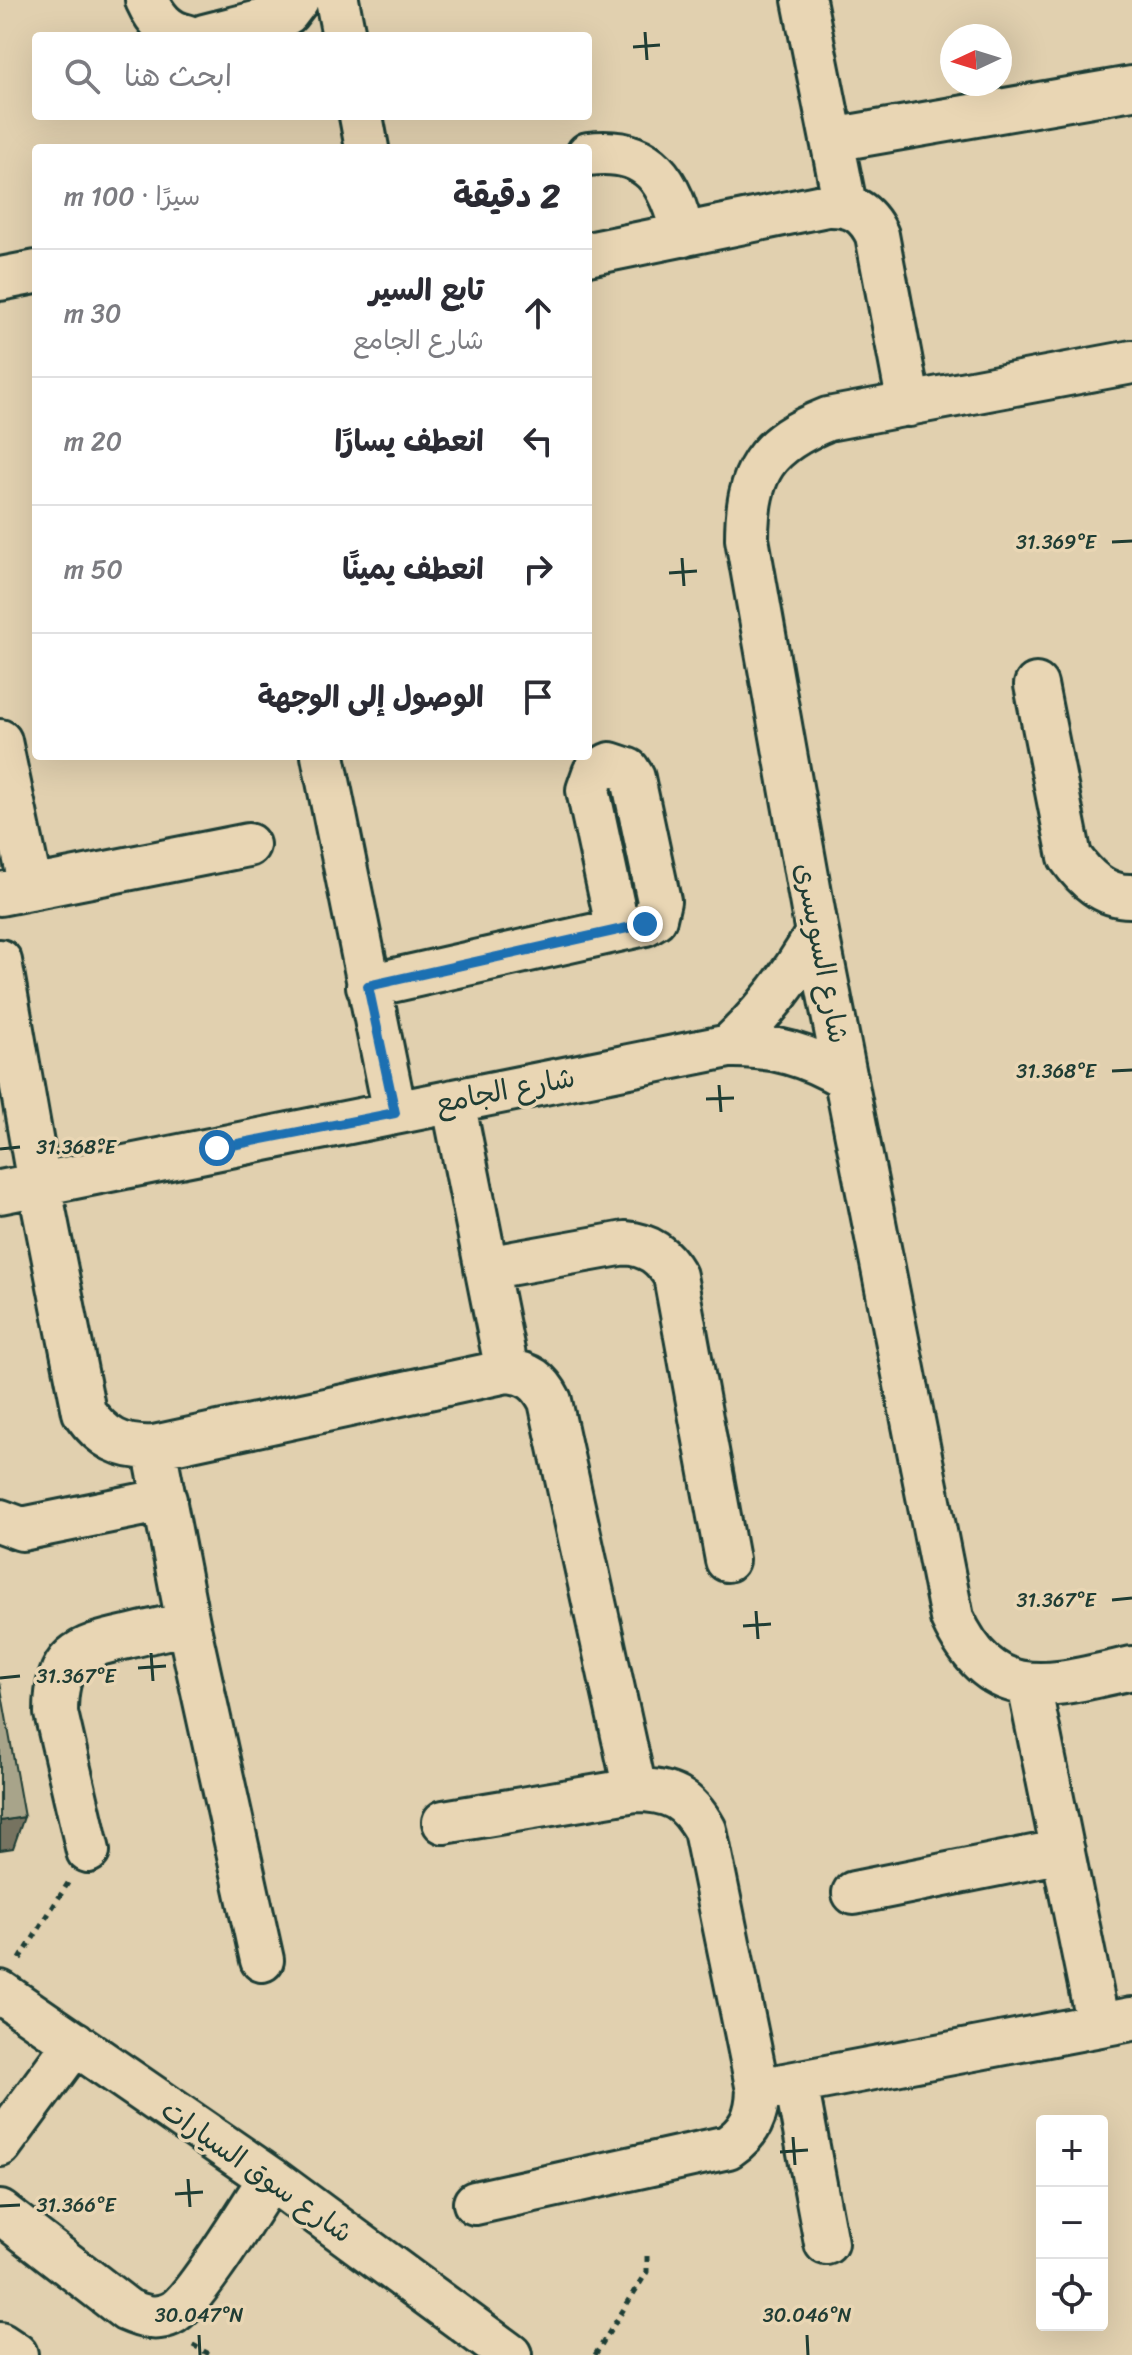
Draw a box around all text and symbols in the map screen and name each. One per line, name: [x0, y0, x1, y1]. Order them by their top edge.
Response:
north arrow: [940, 24, 1012, 96]
search box: [32, 32, 592, 120]
text: ابحث هنا: [124, 49, 232, 103]
icon: search: [60, 54, 104, 98]
text: 2 دقيقة: [453, 166, 560, 226]
text: سيرًا · 100 m: [64, 173, 201, 219]
text: تابع السير: [369, 263, 484, 317]
text: 30 m: [64, 290, 121, 336]
icon: ahead: [516, 291, 560, 335]
text: شارع الجامع: [353, 317, 484, 363]
text: انعطف يسارًا: [334, 414, 484, 468]
text: 20 m: [64, 418, 122, 464]
icon: left: [516, 419, 560, 463]
text: 31.369°E: [1016, 525, 1098, 560]
text: انعطف يمينًا: [342, 542, 484, 596]
text: 50 m: [64, 546, 123, 592]
icon: right: [516, 547, 560, 591]
text: الوصول إلى الوجهة: [257, 670, 484, 724]
icon: arrive: [516, 675, 560, 719]
street label: شارع السويسرى: [780, 858, 864, 1048]
route end: [627, 906, 663, 942]
street label: شارع الجامع: [431, 1052, 579, 1128]
text: 31.368°E: [1016, 1054, 1098, 1089]
text: 31.368°E: [36, 1130, 118, 1165]
route start: [199, 1130, 235, 1166]
text: 31.367°E: [1016, 1583, 1097, 1618]
text: 31.367°E: [36, 1659, 117, 1694]
street label: شارع سوق السيارات: [150, 2086, 364, 2256]
map controls: [1036, 2115, 1108, 2331]
button: +: [1036, 2115, 1108, 2187]
button: −: [1036, 2187, 1108, 2259]
text: 31.366°E: [37, 2188, 117, 2223]
button: locate: [1036, 2259, 1108, 2331]
text: 30.047°N: [155, 2298, 243, 2333]
text: 30.046°N: [763, 2298, 851, 2333]

